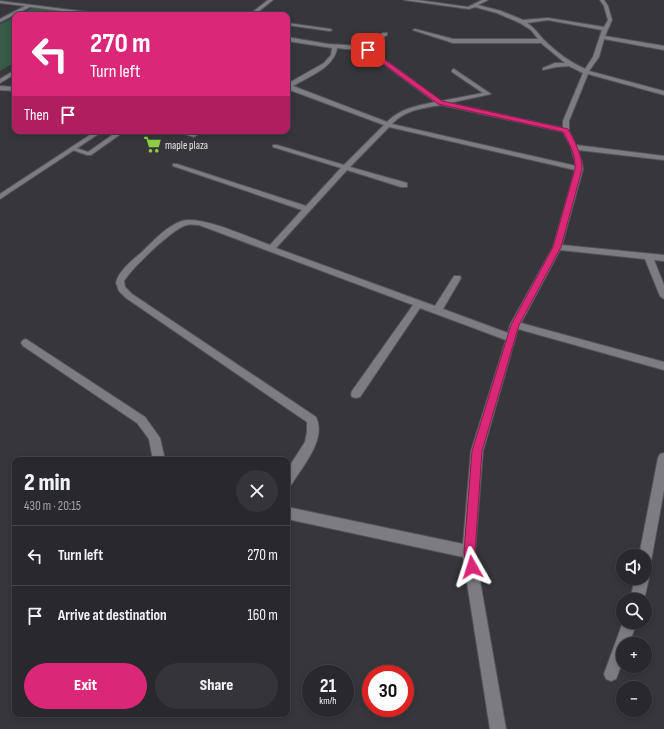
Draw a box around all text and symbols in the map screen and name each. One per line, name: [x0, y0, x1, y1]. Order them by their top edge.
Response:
text: 270 m: [90, 27, 151, 60]
icon: left: [24, 28, 76, 80]
pin: [351, 33, 385, 67]
icon: arrive: [357, 39, 379, 61]
text: Turn left: [90, 61, 141, 82]
icon: arrive: [57, 104, 79, 126]
text: Then: [24, 106, 49, 125]
supermarket icon: maple plaza: [142, 135, 162, 155]
place label: maple plaza: [165, 139, 208, 152]
text: 2 min: [24, 468, 71, 497]
button: close: [236, 470, 278, 512]
text: 430 m · 20:15: [24, 498, 81, 514]
icon: left: [24, 545, 46, 567]
text: Turn left: [58, 546, 103, 565]
text: 270 m: [247, 546, 278, 565]
position arrow: [451, 546, 493, 588]
map controls: [616, 549, 652, 717]
button: sound: [616, 549, 652, 585]
button: search: [616, 593, 652, 629]
icon: arrive: [24, 605, 46, 627]
text: Arrive at destination: [58, 606, 167, 625]
text: 160 m: [247, 606, 278, 625]
button: +: [616, 637, 652, 673]
button: Exit: [24, 663, 147, 709]
button: Share: [155, 663, 278, 709]
speed limit sign: 30: [362, 665, 414, 717]
text: 21: [320, 674, 336, 698]
button: −: [616, 681, 652, 717]
text: km/h: [319, 695, 337, 707]

